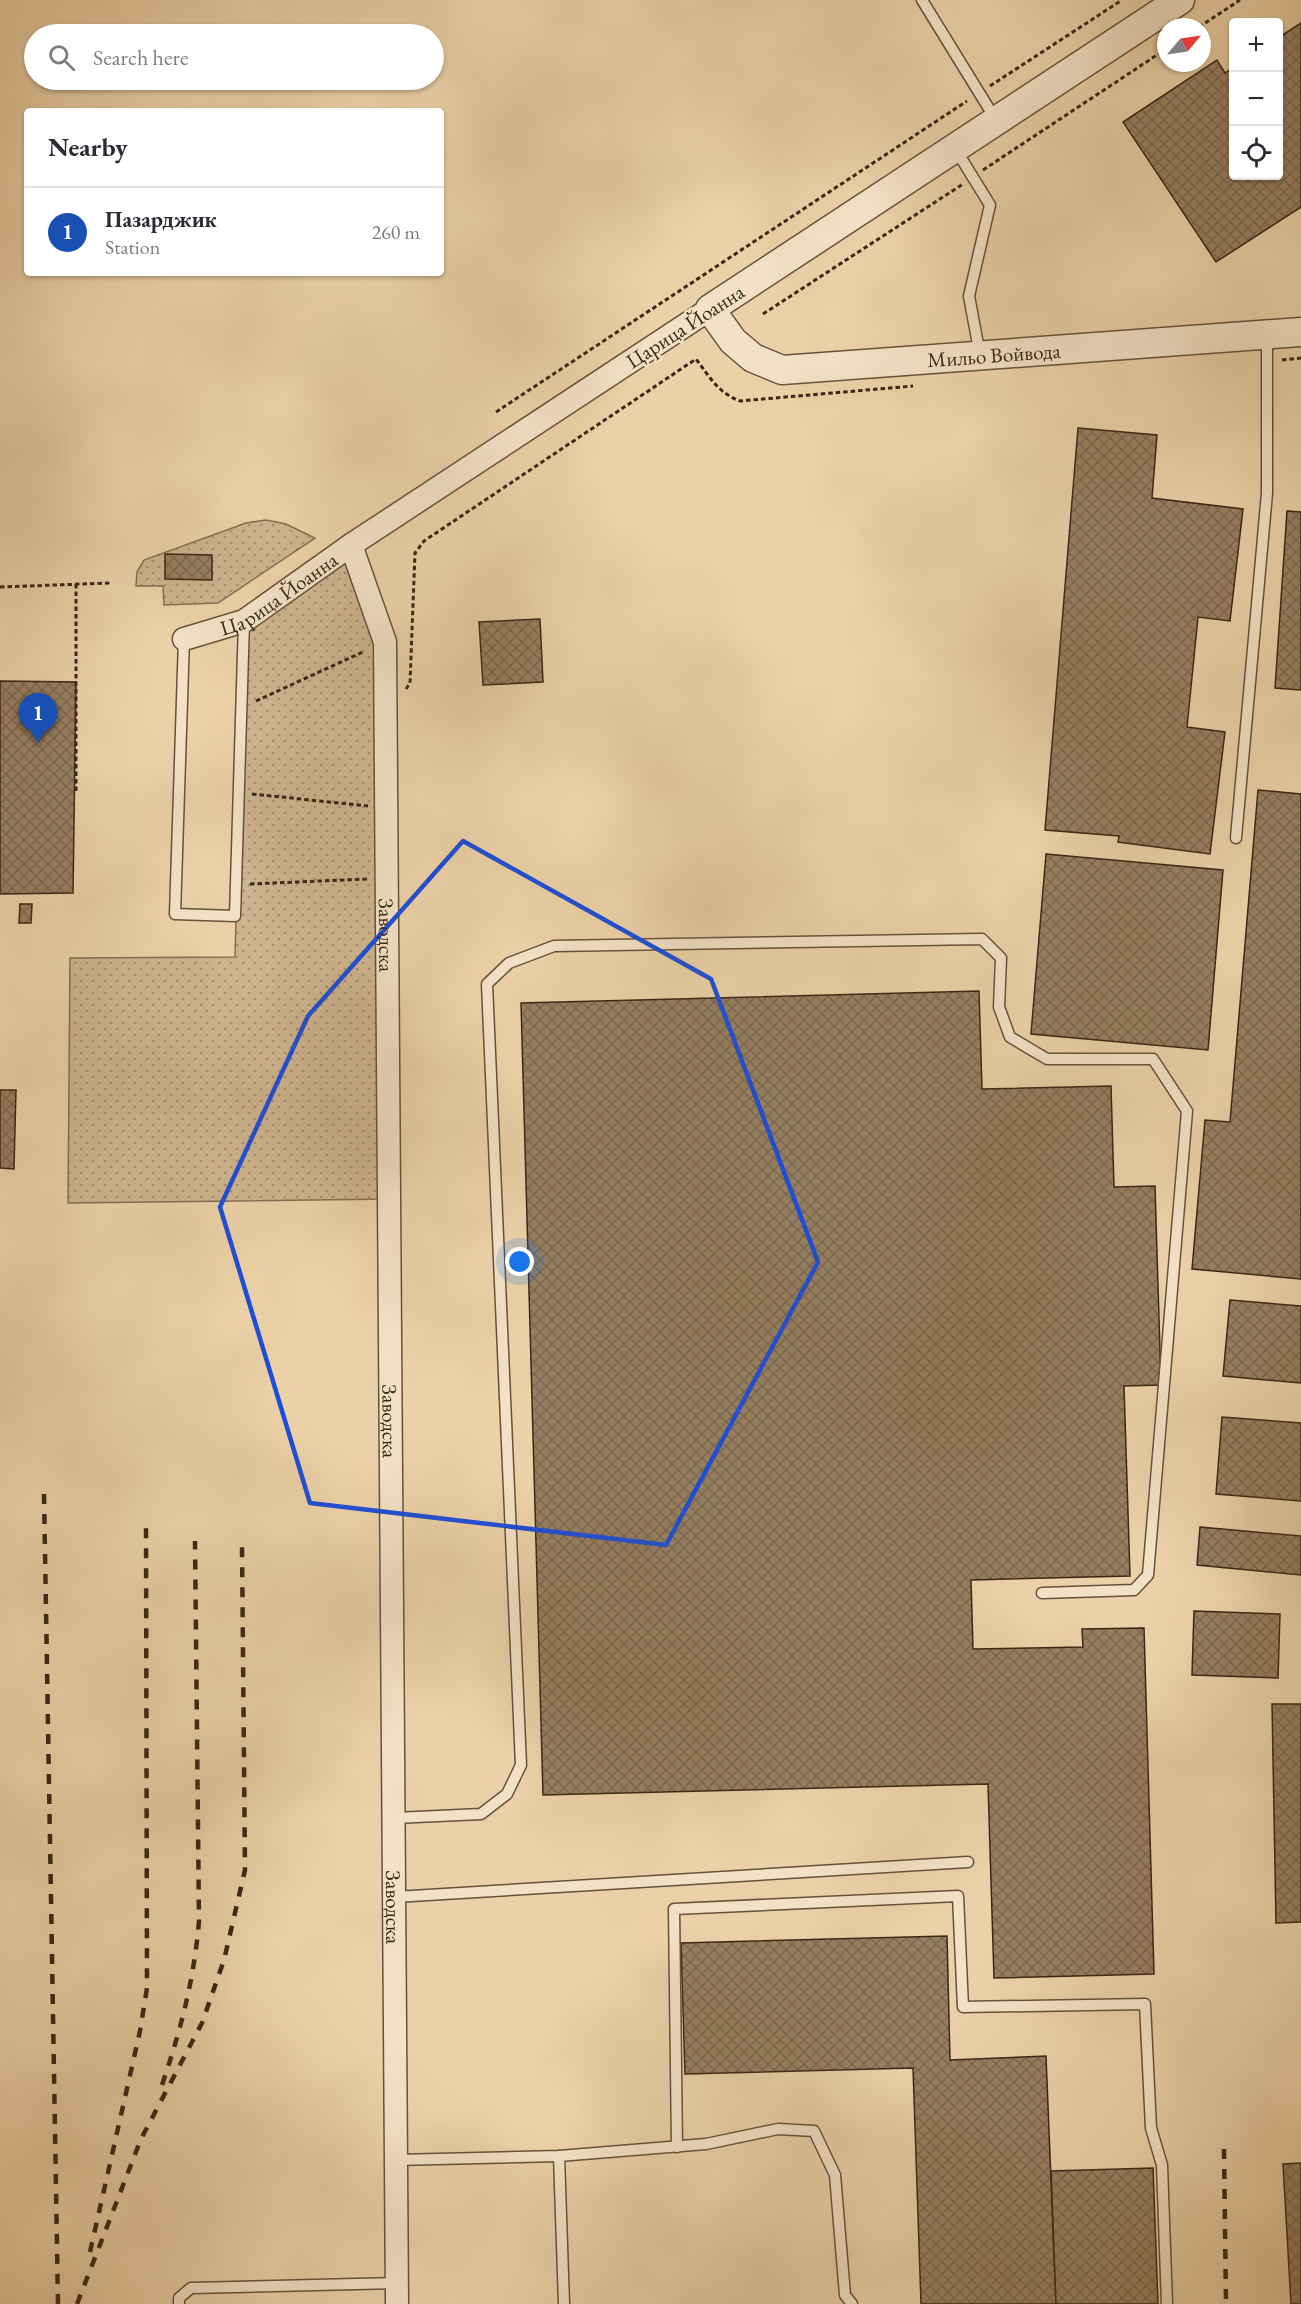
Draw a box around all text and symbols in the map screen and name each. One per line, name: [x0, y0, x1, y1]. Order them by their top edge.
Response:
north arrow: [1157, 18, 1211, 72]
map controls: [1229, 18, 1283, 180]
button: +: [1229, 18, 1283, 72]
search box: [24, 24, 444, 90]
icon: search: [45, 41, 78, 74]
text: Search here: [93, 43, 188, 72]
button: −: [1229, 72, 1283, 126]
button: locate: [1229, 126, 1283, 180]
text: Nearby: [48, 130, 128, 164]
text: Пазарджик: [105, 205, 217, 234]
text: 1: [62, 219, 73, 245]
text: 260 m: [372, 219, 420, 245]
text: Station: [105, 234, 160, 260]
street label: Царица Йоанна: [621, 277, 750, 374]
street label: Мильо Войвода: [926, 336, 1062, 373]
street label: Царица Йоанна: [217, 545, 343, 641]
pin: 1: [18, 694, 57, 743]
street label: Заводска: [373, 898, 401, 973]
your location: [505, 1247, 534, 1276]
street label: Заводска: [377, 1384, 404, 1459]
street label: Заводска: [380, 1870, 408, 1945]

